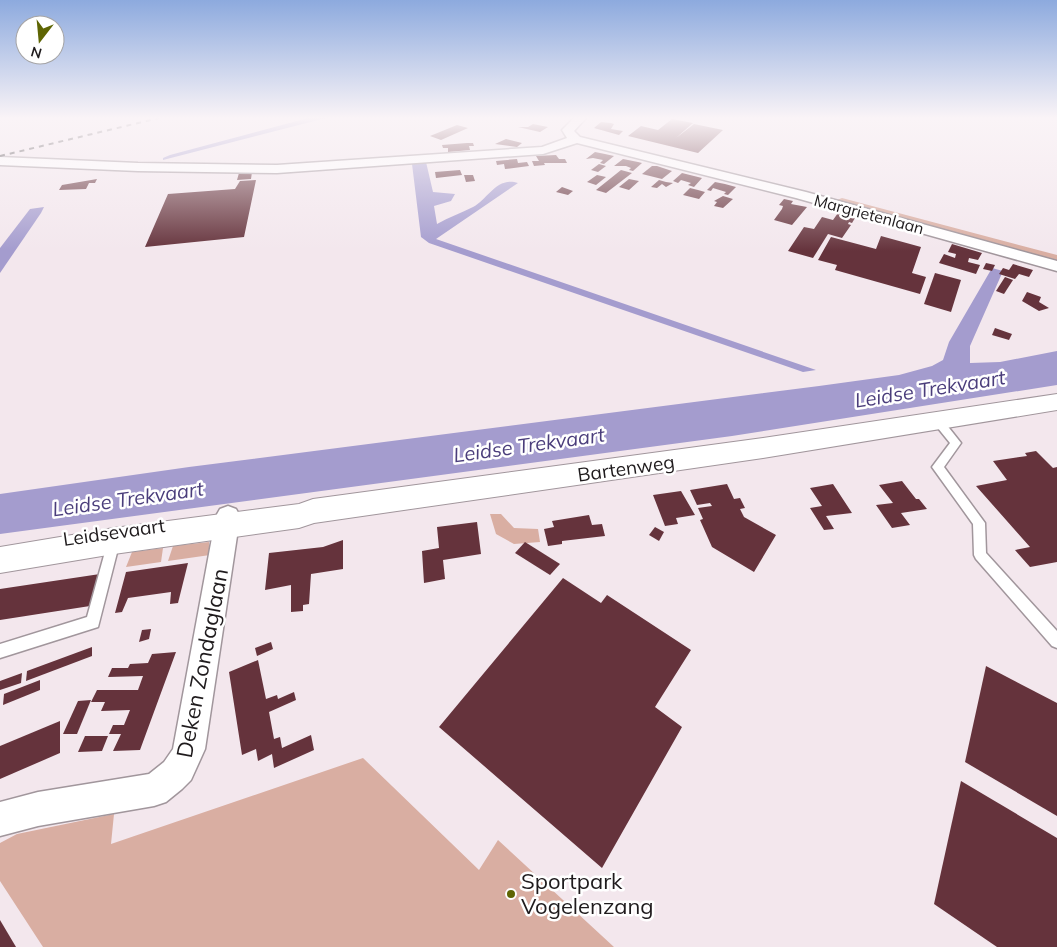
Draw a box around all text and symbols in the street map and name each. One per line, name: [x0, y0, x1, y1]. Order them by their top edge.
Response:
north arrow: [15, 15, 65, 65]
text: N: [29, 42, 44, 63]
street label: Margrietenlaan: [812, 190, 926, 238]
water label: Leidse Trekvaart: [853, 364, 1008, 413]
water label: Leidse Trekvaart: [452, 421, 607, 467]
street label: Bartenweg: [576, 449, 676, 487]
water label: Leidse Trekvaart: [51, 475, 206, 521]
street label: Leidsevaart: [61, 513, 167, 551]
street label: Deken Zondaglaan: [170, 566, 234, 760]
place label: Sportpark Vogelenzang: [521, 867, 654, 920]
marker: Sportpark Vogelenzang: [505, 888, 517, 900]

